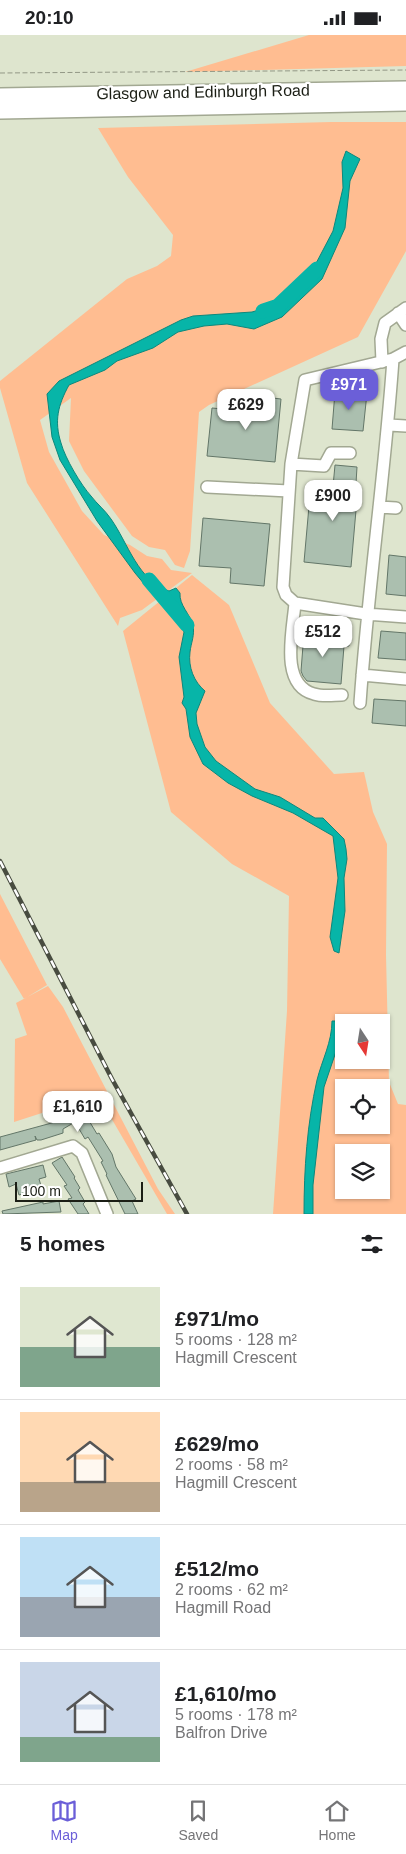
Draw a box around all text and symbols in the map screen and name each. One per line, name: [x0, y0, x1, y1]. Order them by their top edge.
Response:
text: 20:10: [25, 7, 74, 28]
street label: Glasgow and Edinburgh Road: [96, 82, 310, 102]
pin: £971: [319, 369, 379, 411]
text: £971: [331, 376, 367, 393]
pin: £629: [216, 389, 276, 431]
text: £629: [228, 396, 264, 413]
pin: £900: [303, 479, 363, 522]
text: £900: [315, 487, 351, 504]
pin: £512: [293, 615, 353, 658]
text: £512: [305, 623, 341, 640]
north arrow: [335, 1014, 390, 1069]
map controls: [335, 1014, 390, 1199]
button: locate: [335, 1079, 390, 1134]
pin: £1,610: [37, 1091, 119, 1133]
text: £1,610: [54, 1098, 102, 1115]
button: layers: [335, 1144, 390, 1199]
scale bar: [15, 1179, 142, 1202]
text: 100 m: [22, 1183, 61, 1199]
icon: filters: [358, 1230, 386, 1258]
text: 5 homes: [20, 1232, 105, 1255]
icon: home: [60, 1307, 120, 1367]
text: £971/mo: [175, 1307, 259, 1330]
text: 5 rooms · 128 m²: [175, 1331, 297, 1348]
text: Hagmill Crescent: [175, 1349, 297, 1366]
icon: home: [60, 1432, 120, 1492]
text: £629/mo: [175, 1432, 259, 1455]
text: 2 rooms · 58 m²: [175, 1456, 288, 1473]
text: Hagmill Crescent: [175, 1474, 297, 1491]
icon: home: [60, 1557, 120, 1617]
text: £512/mo: [175, 1557, 259, 1580]
text: 2 rooms · 62 m²: [175, 1581, 288, 1598]
text: Hagmill Road: [175, 1599, 271, 1616]
icon: home: [60, 1682, 120, 1742]
text: £1,610/mo: [175, 1682, 277, 1705]
text: 5 rooms · 178 m²: [175, 1706, 297, 1723]
text: Balfron Drive: [175, 1724, 267, 1741]
tab: Map: [50, 1797, 78, 1843]
tab: Saved: [178, 1797, 218, 1843]
tab: Home: [318, 1797, 356, 1843]

